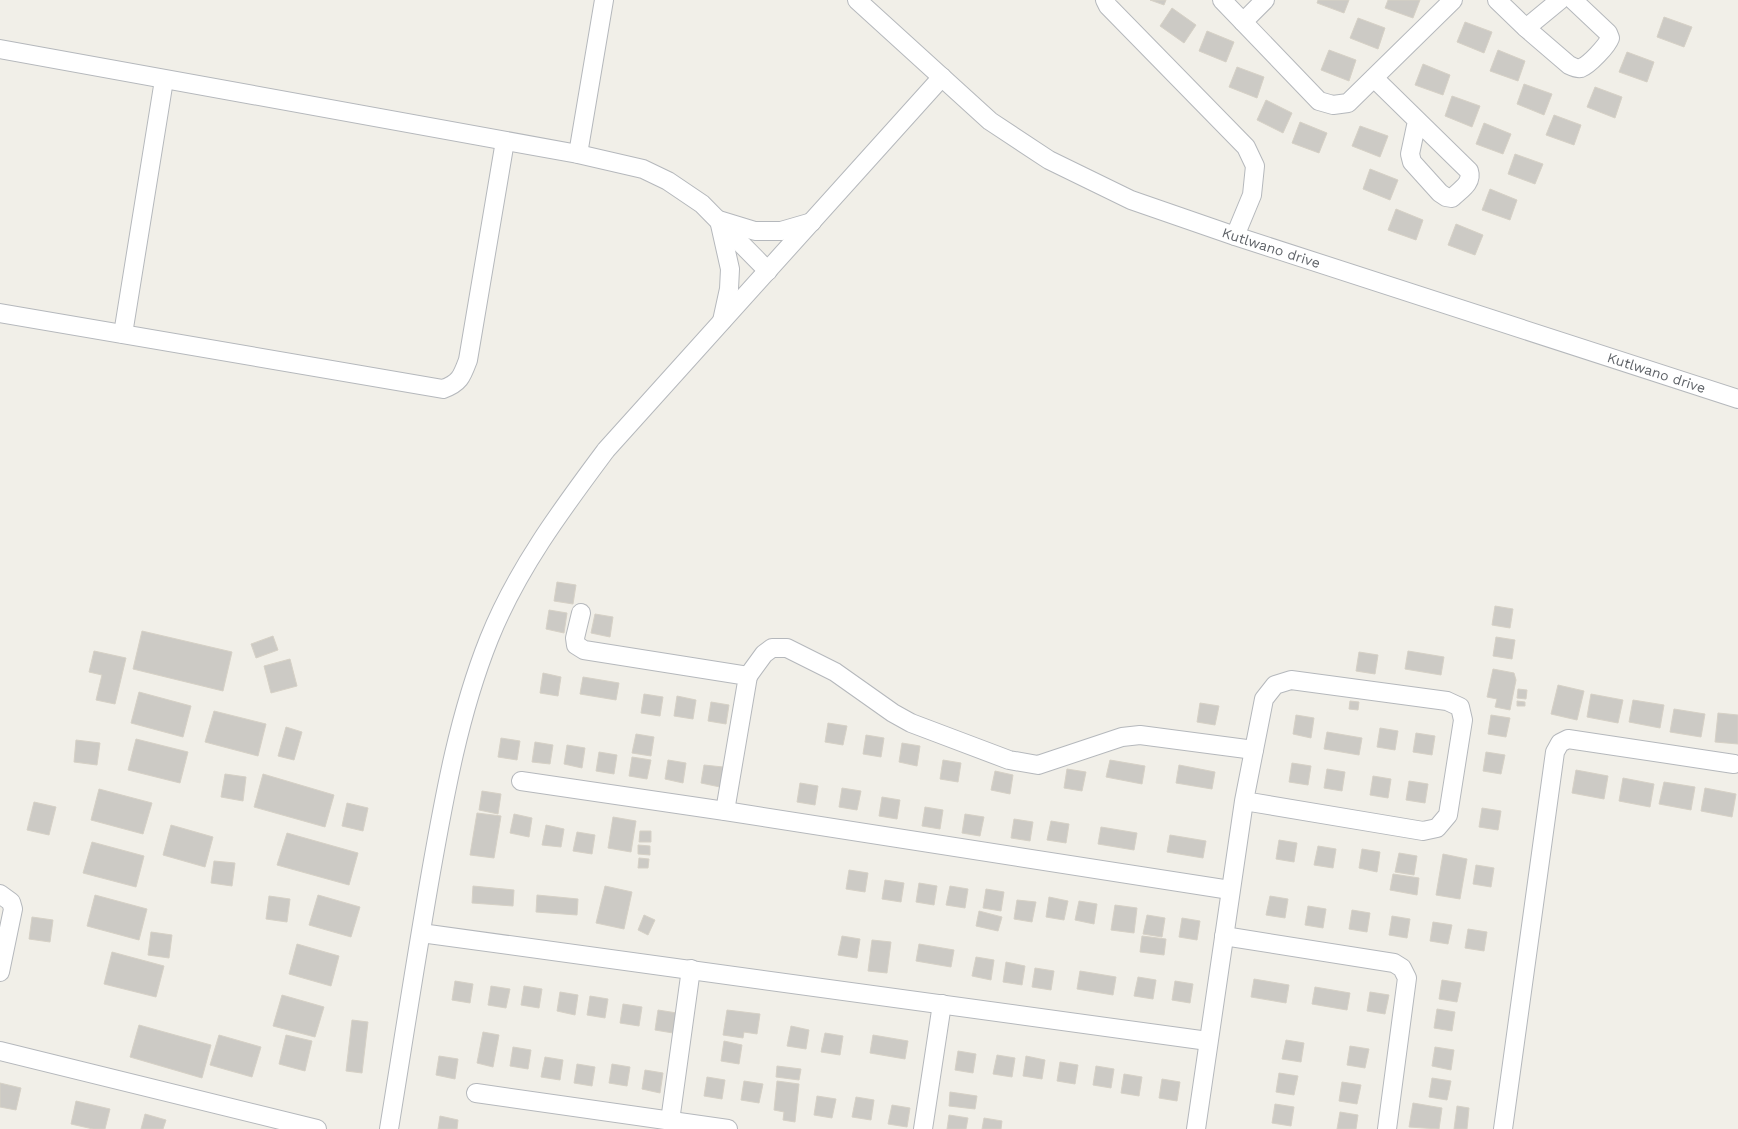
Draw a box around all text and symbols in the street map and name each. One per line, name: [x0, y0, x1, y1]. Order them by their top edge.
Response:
street label: Kutlwano drive: [1220, 224, 1322, 271]
street label: Kutlwano drive: [1605, 349, 1708, 396]

